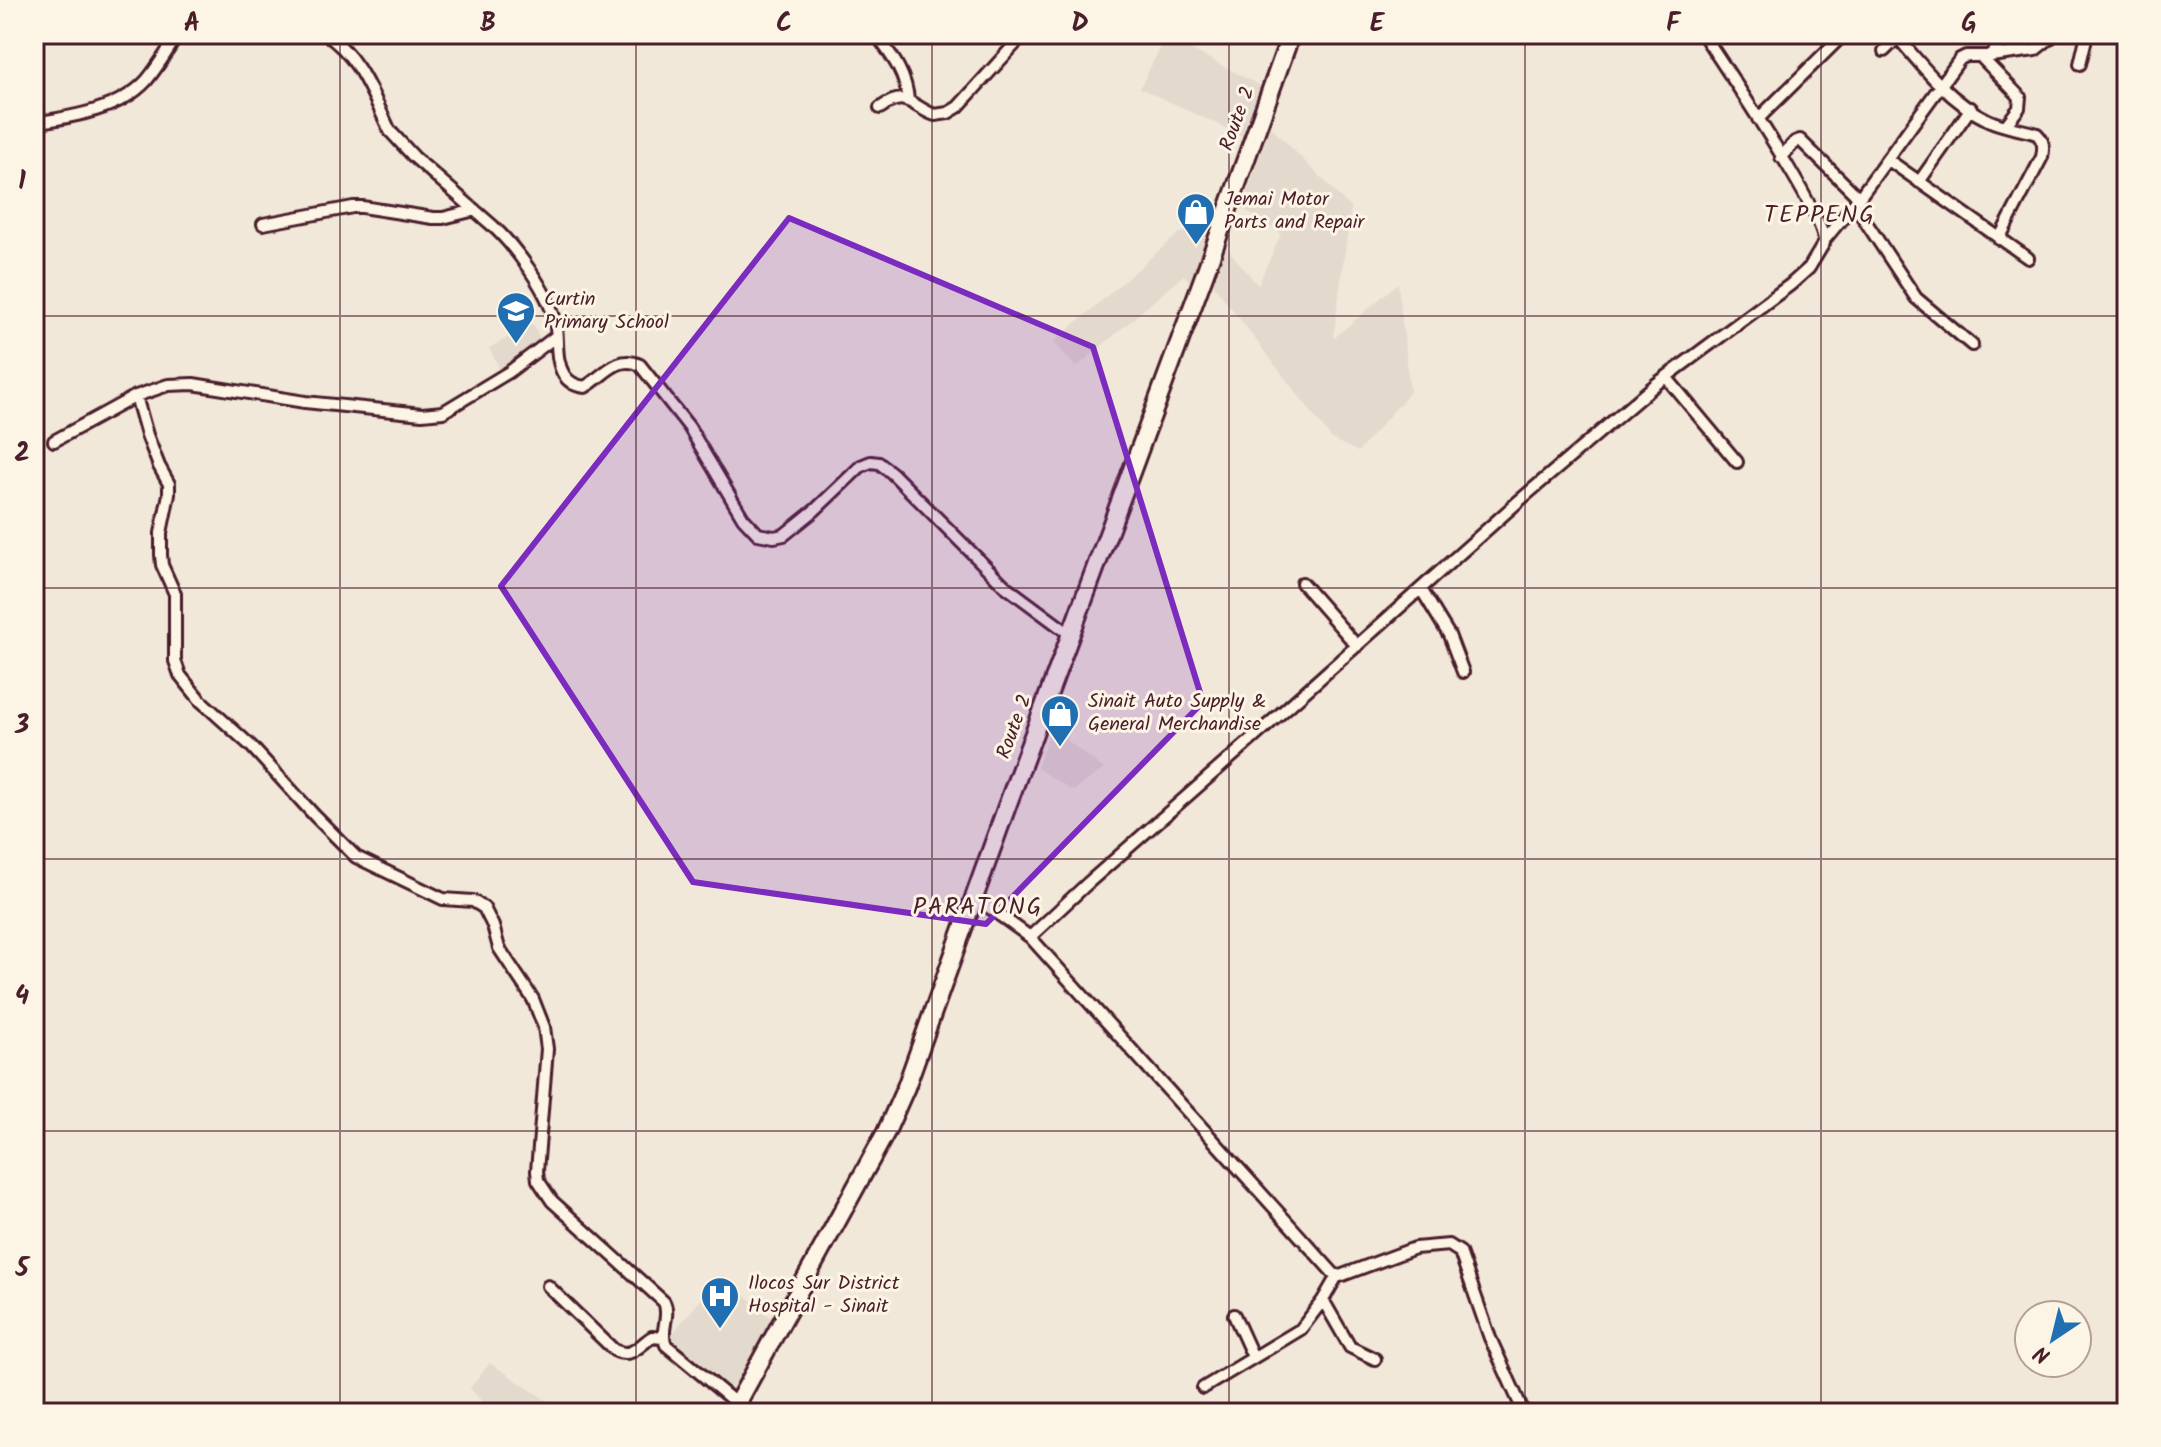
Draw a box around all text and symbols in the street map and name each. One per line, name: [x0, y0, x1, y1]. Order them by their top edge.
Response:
text: A: [184, 3, 200, 45]
text: B: [480, 3, 496, 45]
text: C: [776, 3, 792, 45]
text: D: [1071, 3, 1089, 45]
text: E: [1370, 3, 1386, 45]
text: F: [1666, 3, 1682, 45]
text: G: [1961, 3, 1977, 45]
street label: Route 2: [1212, 82, 1264, 156]
text: 1: [18, 161, 26, 203]
place label: Jemai Motor Parts and Repair: [1224, 184, 1366, 239]
shop icon: Jemai Motor Parts and Repair: [1175, 191, 1217, 246]
district label: TEPPENG: [1764, 196, 1876, 235]
place label: Curtin Primary School: [544, 284, 669, 339]
school or university icon: Curtin Primary School: [495, 290, 537, 345]
text: 2: [14, 433, 30, 475]
place label: Sinait Auto Supply & General Merchandise: [1088, 686, 1266, 741]
street label: Route 2: [989, 690, 1041, 764]
shop icon: Sinait Auto Supply & General Merchandise: [1039, 693, 1081, 748]
text: 3: [14, 705, 29, 747]
district label: PARATONG: [913, 888, 1043, 927]
text: 4: [15, 976, 29, 1018]
text: 5: [14, 1248, 30, 1290]
place label: Ilocos Sur District Hospital - Sinait: [748, 1268, 900, 1323]
hospital icon: Ilocos Sur District Hospital - Sinait: [699, 1275, 741, 1330]
north arrow: [2013, 1299, 2093, 1379]
text: N: [2027, 1335, 2059, 1372]

